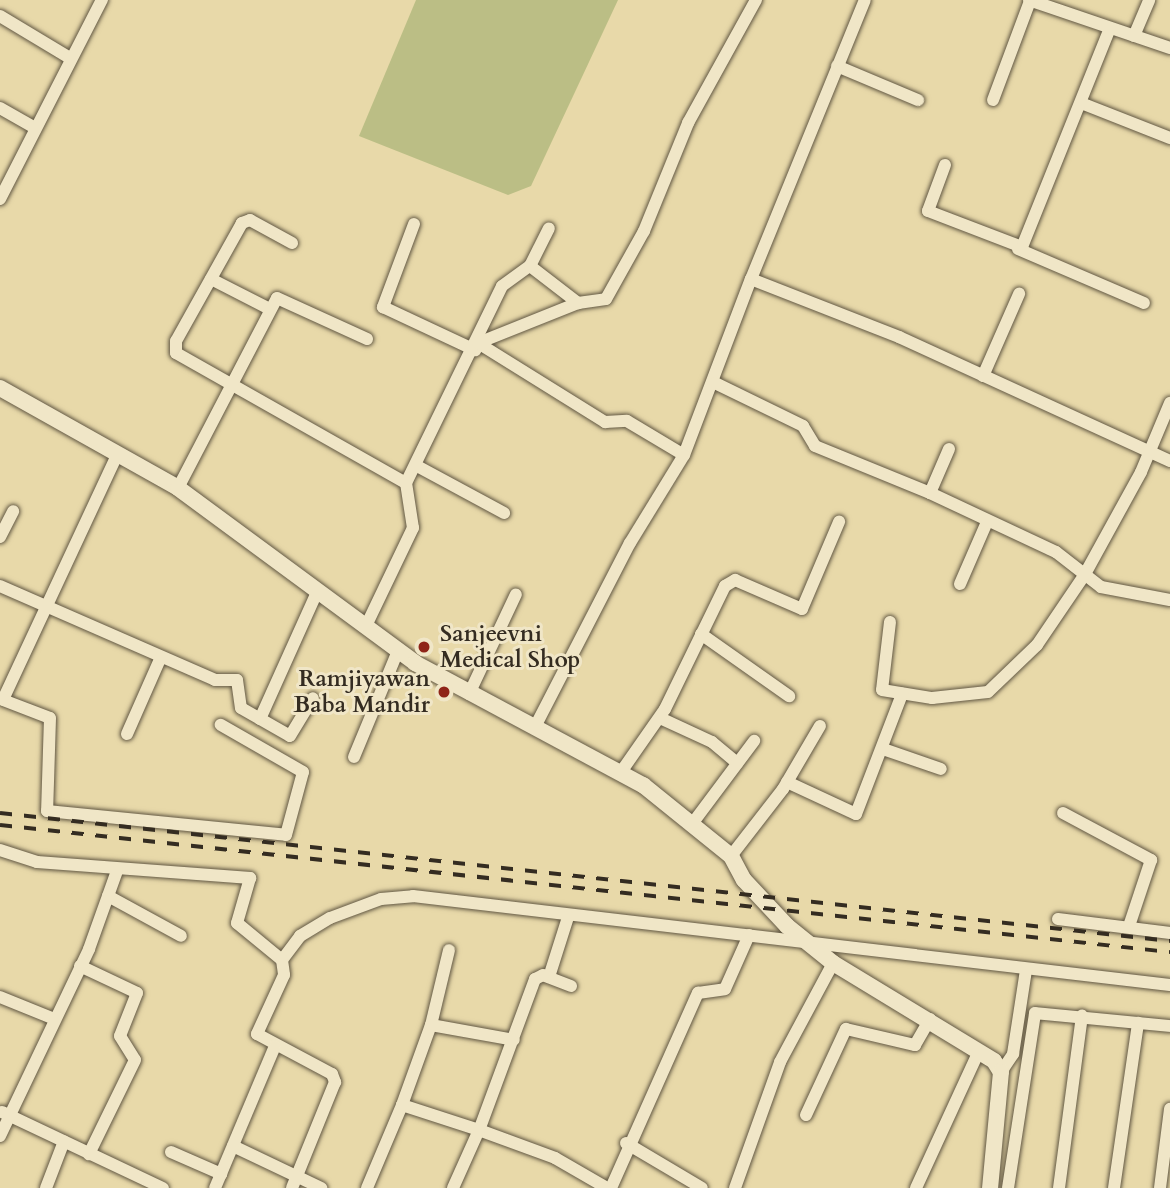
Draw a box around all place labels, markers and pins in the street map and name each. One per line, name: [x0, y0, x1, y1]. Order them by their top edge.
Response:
place label: Sanjeevni Medical Shop: [440, 620, 580, 674]
marker: Sanjeevni Medical Shop: [414, 637, 434, 657]
place label: Ramjiyawan Baba Mandir: [294, 665, 430, 719]
marker: Ramjiyawan Baba Mandir: [436, 684, 452, 700]

